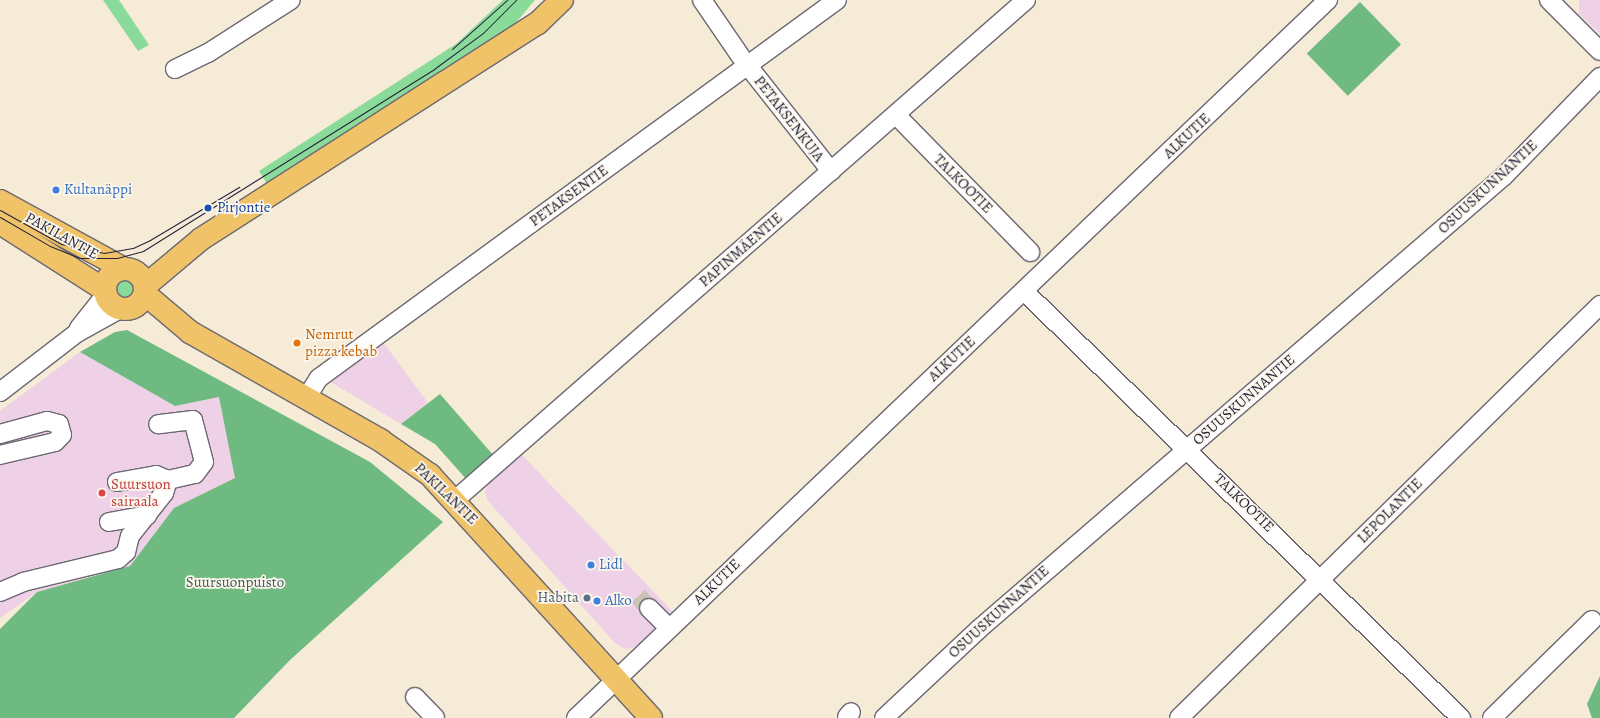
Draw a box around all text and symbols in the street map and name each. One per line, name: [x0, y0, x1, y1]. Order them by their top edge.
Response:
street label: PETAKSENKUJA: [750, 73, 828, 165]
street label: ALKUTIE: [1160, 110, 1214, 162]
street label: OSUUSKUNNANTIE: [1435, 136, 1541, 238]
street label: TALKOOTIE: [930, 151, 996, 217]
street label: PETAKSENTIE: [526, 161, 612, 231]
place label: Kultanäppi: [64, 181, 132, 199]
marker: Kultanäppi: [51, 185, 61, 195]
place label: Pirjontie: [217, 199, 270, 217]
marker: Pirjontie: [202, 202, 214, 214]
street label: PAKILANTIE: [22, 208, 102, 264]
street label: PAPINMÄENTIE: [696, 209, 786, 291]
place label: Nemrut pizza kebab: [305, 325, 377, 360]
street label: ALKUTIE: [925, 333, 979, 385]
marker: Nemrut pizza kebab: [292, 338, 302, 348]
street label: OSUUSKUNNANTIE: [1189, 351, 1299, 449]
street label: PAKILANTIE: [411, 459, 481, 529]
street label: TALKOOTIE: [1210, 470, 1278, 536]
place label: Suursuon sairaala: [111, 475, 171, 510]
street label: LEPOLANTIE: [1354, 475, 1426, 547]
marker: Suursuon sairaala: [96, 487, 108, 499]
street label: ALKUTIE: [690, 555, 744, 609]
place label: Lidl: [599, 556, 623, 574]
marker: Lidl: [586, 560, 596, 570]
street label: OSUUSKUNNANTIE: [945, 562, 1053, 662]
park label: Suursuonpuisto: [186, 574, 284, 592]
place label: Habita: [537, 589, 579, 607]
place label: Alko: [605, 592, 632, 610]
marker: Habita: [582, 593, 592, 603]
marker: Alko: [592, 596, 602, 606]

